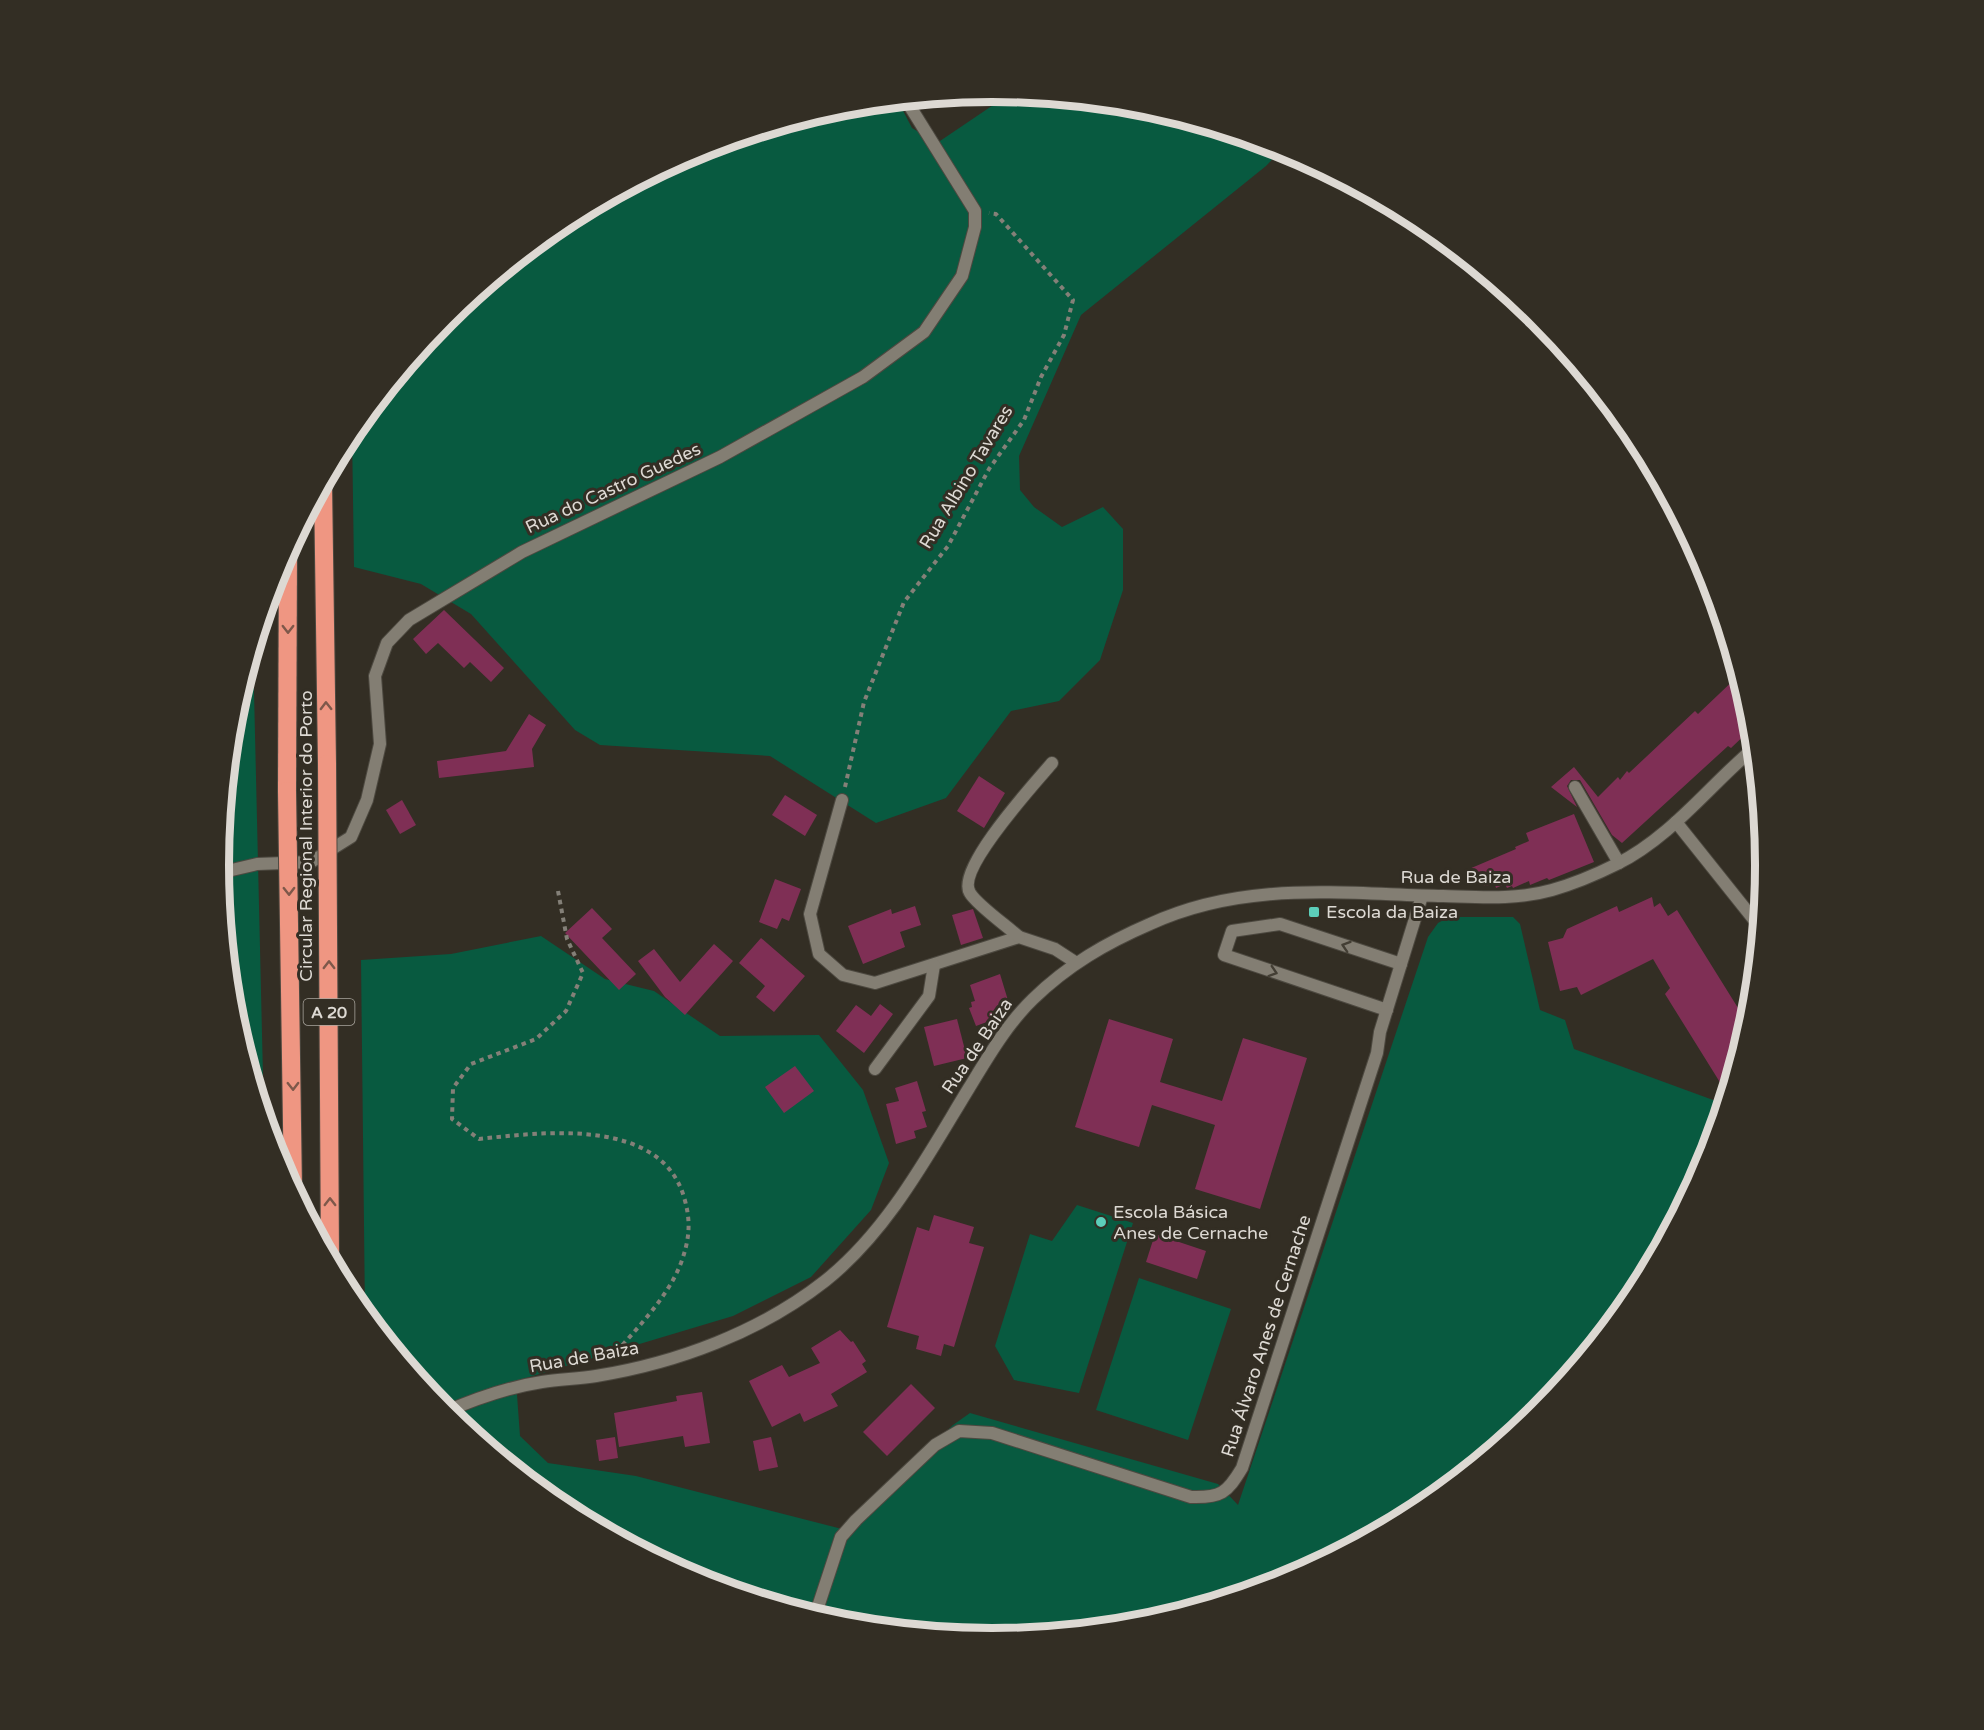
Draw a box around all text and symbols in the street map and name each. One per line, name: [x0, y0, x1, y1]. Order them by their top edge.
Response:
street label: Rua Albino Tavares: [915, 401, 1017, 553]
street label: Rua do Castro Guedes: [522, 438, 704, 538]
one-way arrow: [282, 624, 294, 633]
street label: Circular Regional Interior do Porto: [295, 690, 317, 982]
one-way arrow: [320, 701, 333, 710]
street label: Rua de Baiza: [1401, 866, 1511, 888]
one-way arrow: [283, 887, 295, 896]
place label: Escola da Baiza: [1326, 901, 1458, 923]
marker: Escola da Baiza: [1307, 905, 1321, 919]
one-way arrow: [1341, 940, 1352, 953]
one-way arrow: [323, 960, 335, 969]
one-way arrow: [1267, 964, 1278, 977]
street label: Rua de Baiza: [937, 994, 1017, 1098]
road number: A 20: [304, 999, 354, 1025]
one-way arrow: [287, 1082, 299, 1091]
one-way arrow: [324, 1197, 336, 1206]
place label: Escola Básica Anes de Cernache: [1113, 1201, 1268, 1244]
street label: Rua Álvaro Anes de Cernache: [1216, 1212, 1316, 1460]
marker: Escola Básica Anes de Cernache: [1094, 1215, 1108, 1229]
street label: Rua de Baiza: [527, 1337, 641, 1377]

